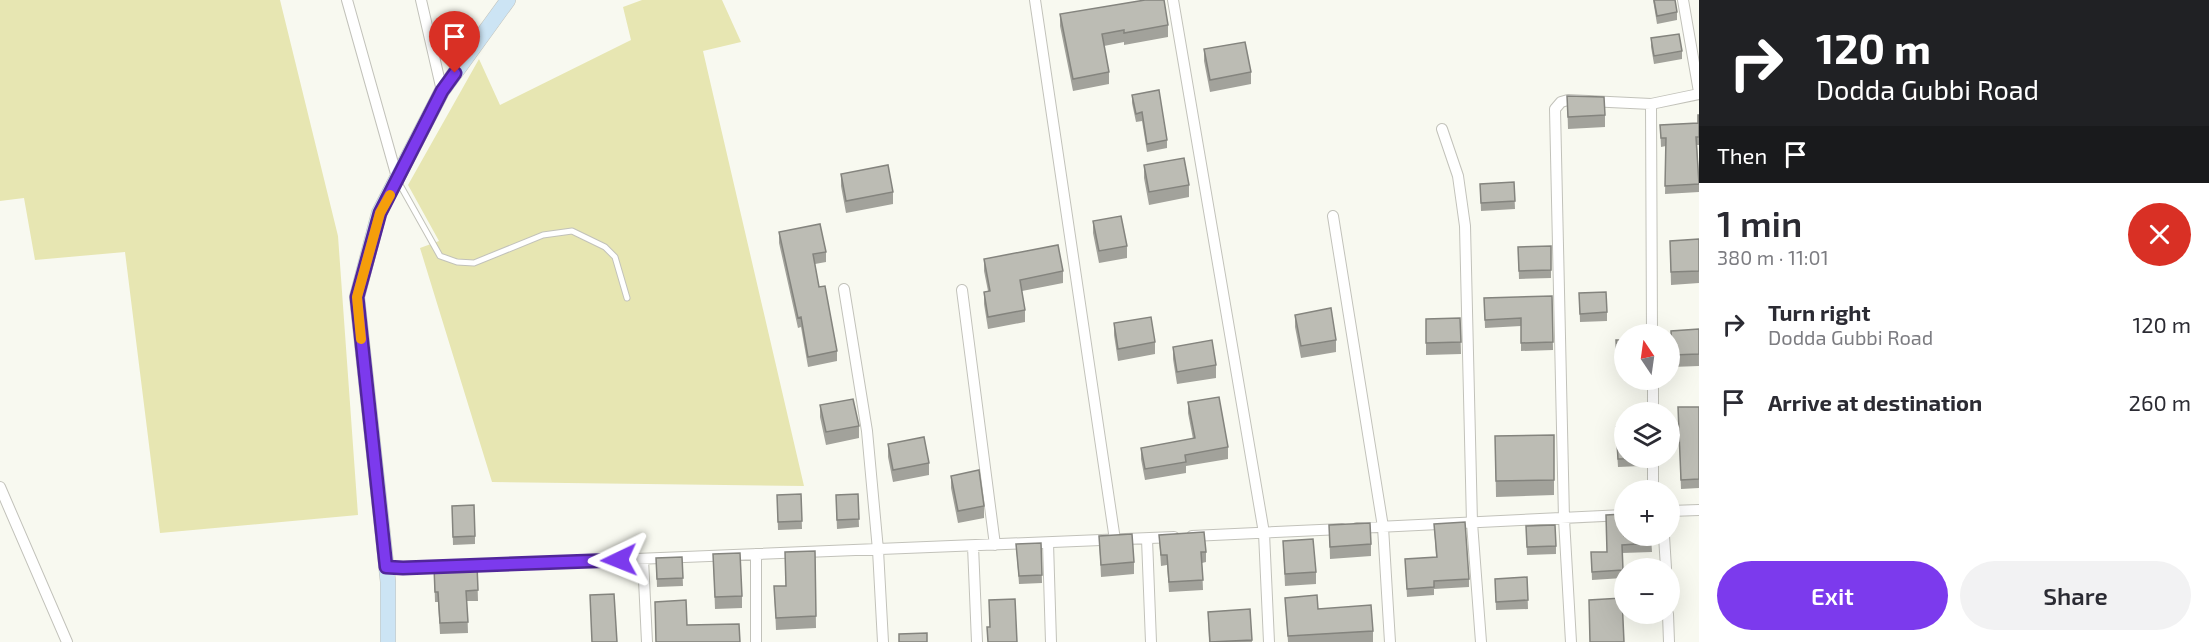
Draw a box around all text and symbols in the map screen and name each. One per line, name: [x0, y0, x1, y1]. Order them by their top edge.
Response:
pin: [429, 11, 480, 73]
icon: arrive: [438, 20, 471, 53]
text: 120 m: [1816, 22, 1931, 72]
icon: right: [1717, 24, 1795, 102]
text: Dodda Gubbi Road: [1816, 73, 2039, 105]
icon: arrive: [1779, 138, 1812, 171]
text: Then: [1717, 142, 1767, 168]
text: 1 min: [1717, 201, 1802, 244]
button: close: [2128, 203, 2191, 266]
text: 380 m · 11:01: [1717, 245, 1829, 269]
text: Turn right: [1768, 299, 1870, 325]
icon: right: [1717, 308, 1750, 341]
text: 120 m: [2132, 311, 2191, 337]
north arrow: [1614, 324, 1680, 390]
map controls: [1614, 324, 1680, 624]
text: Dodda Gubbi Road: [1768, 325, 1933, 349]
icon: arrive: [1717, 386, 1750, 419]
text: Arrive at destination: [1768, 389, 1982, 415]
text: 260 m: [2129, 389, 2191, 415]
button: layers: [1614, 402, 1680, 468]
button: +: [1614, 480, 1680, 546]
position arrow: [587, 528, 651, 592]
button: −: [1614, 558, 1680, 624]
button: Exit: [1717, 561, 1948, 630]
button: Share: [1960, 561, 2191, 630]

